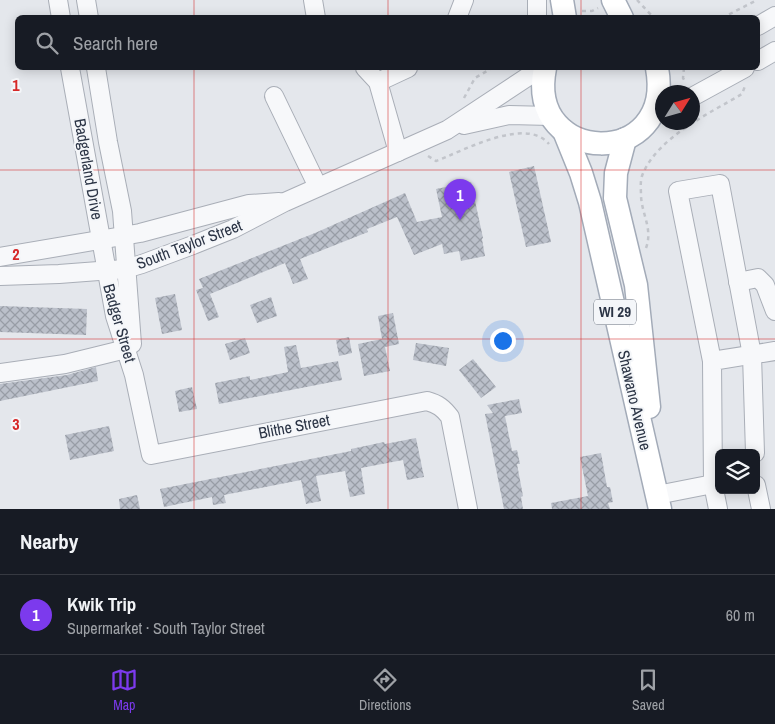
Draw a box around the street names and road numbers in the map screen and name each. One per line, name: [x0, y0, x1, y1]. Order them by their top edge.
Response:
street label: Badgerland Drive: [69, 117, 109, 221]
street label: South Taylor Street: [133, 214, 245, 274]
street label: Badger Street: [98, 281, 142, 365]
road number: WI 29: [594, 300, 636, 324]
street label: Shawano Avenue: [613, 348, 657, 452]
street label: Blithe Street: [256, 408, 332, 444]

